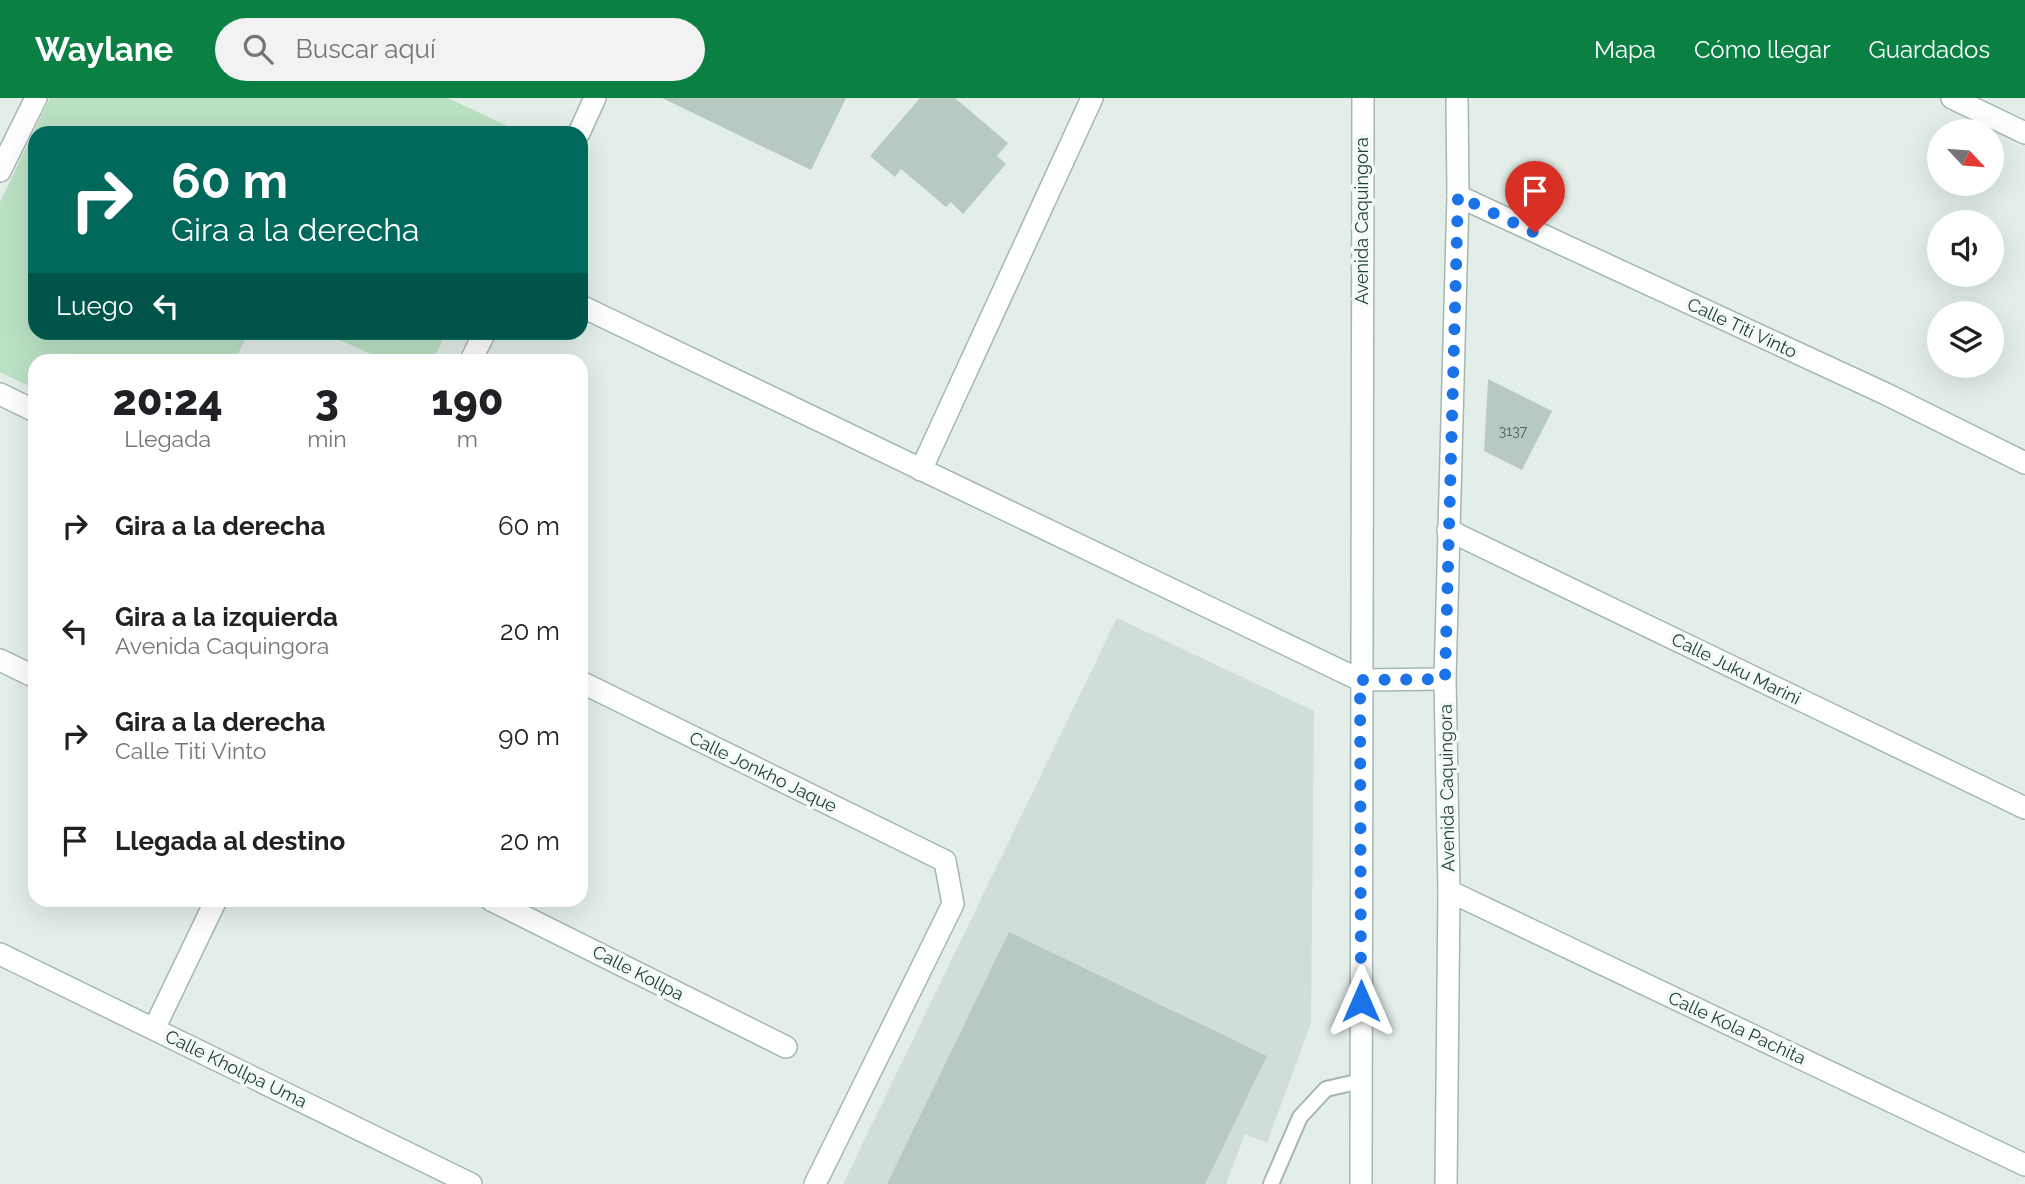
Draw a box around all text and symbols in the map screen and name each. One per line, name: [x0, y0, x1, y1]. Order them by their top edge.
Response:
search box: [215, 18, 705, 81]
text: Waylane: [35, 30, 173, 69]
icon: search: [239, 30, 277, 68]
text: Buscar aquí: [295, 34, 436, 64]
text: Mapa: [1594, 35, 1656, 64]
text: Cómo llegar: [1694, 35, 1831, 64]
text: Guardados: [1869, 35, 1990, 64]
north arrow: [1927, 119, 2004, 196]
map controls: [1927, 119, 2004, 378]
street label: Avenida Caquingora: [1351, 137, 1372, 305]
text: 60 m: [171, 152, 288, 209]
icon: right: [56, 154, 147, 245]
pin: [1505, 161, 1565, 233]
icon: arrive: [1516, 172, 1554, 210]
button: sound: [1927, 210, 2004, 287]
text: Gira a la derecha: [171, 211, 419, 248]
icon: left: [147, 287, 185, 325]
text: Luego: [56, 291, 133, 321]
street label: Calle Titi Vinto: [1684, 293, 1801, 362]
button: layers: [1927, 301, 2004, 378]
text: 20:24: [112, 376, 223, 425]
text: 3: [315, 376, 339, 425]
text: 190: [431, 376, 504, 425]
house number: 3137: [1499, 423, 1528, 439]
text: Llegada: [124, 425, 211, 452]
text: min: [307, 425, 347, 452]
text: m: [457, 425, 478, 452]
icon: right: [56, 507, 94, 545]
text: Gira a la derecha: [115, 511, 325, 541]
text: 60 m: [498, 511, 560, 541]
text: Gira a la izquierda: [115, 602, 338, 632]
icon: left: [56, 612, 94, 650]
text: 20 m: [500, 616, 560, 646]
street label: Calle Juku Marini: [1668, 628, 1804, 709]
text: Avenida Caquingora: [115, 632, 329, 659]
street label: Avenida Caquingora: [1435, 704, 1458, 872]
text: Gira a la derecha: [115, 707, 325, 737]
icon: right: [56, 717, 94, 755]
text: 90 m: [498, 721, 560, 751]
street label: Calle Jonkho Jaque: [686, 727, 841, 817]
text: Calle Titi Vinto: [115, 737, 266, 764]
icon: arrive: [56, 822, 94, 860]
text: Llegada al destino: [115, 826, 345, 856]
text: 20 m: [500, 826, 560, 856]
street label: Calle Kollpa: [589, 941, 687, 1005]
position arrow: [1324, 964, 1398, 1038]
street label: Calle Kola Pachita: [1665, 987, 1809, 1069]
street label: Calle Khollpa Uma: [162, 1025, 310, 1112]

